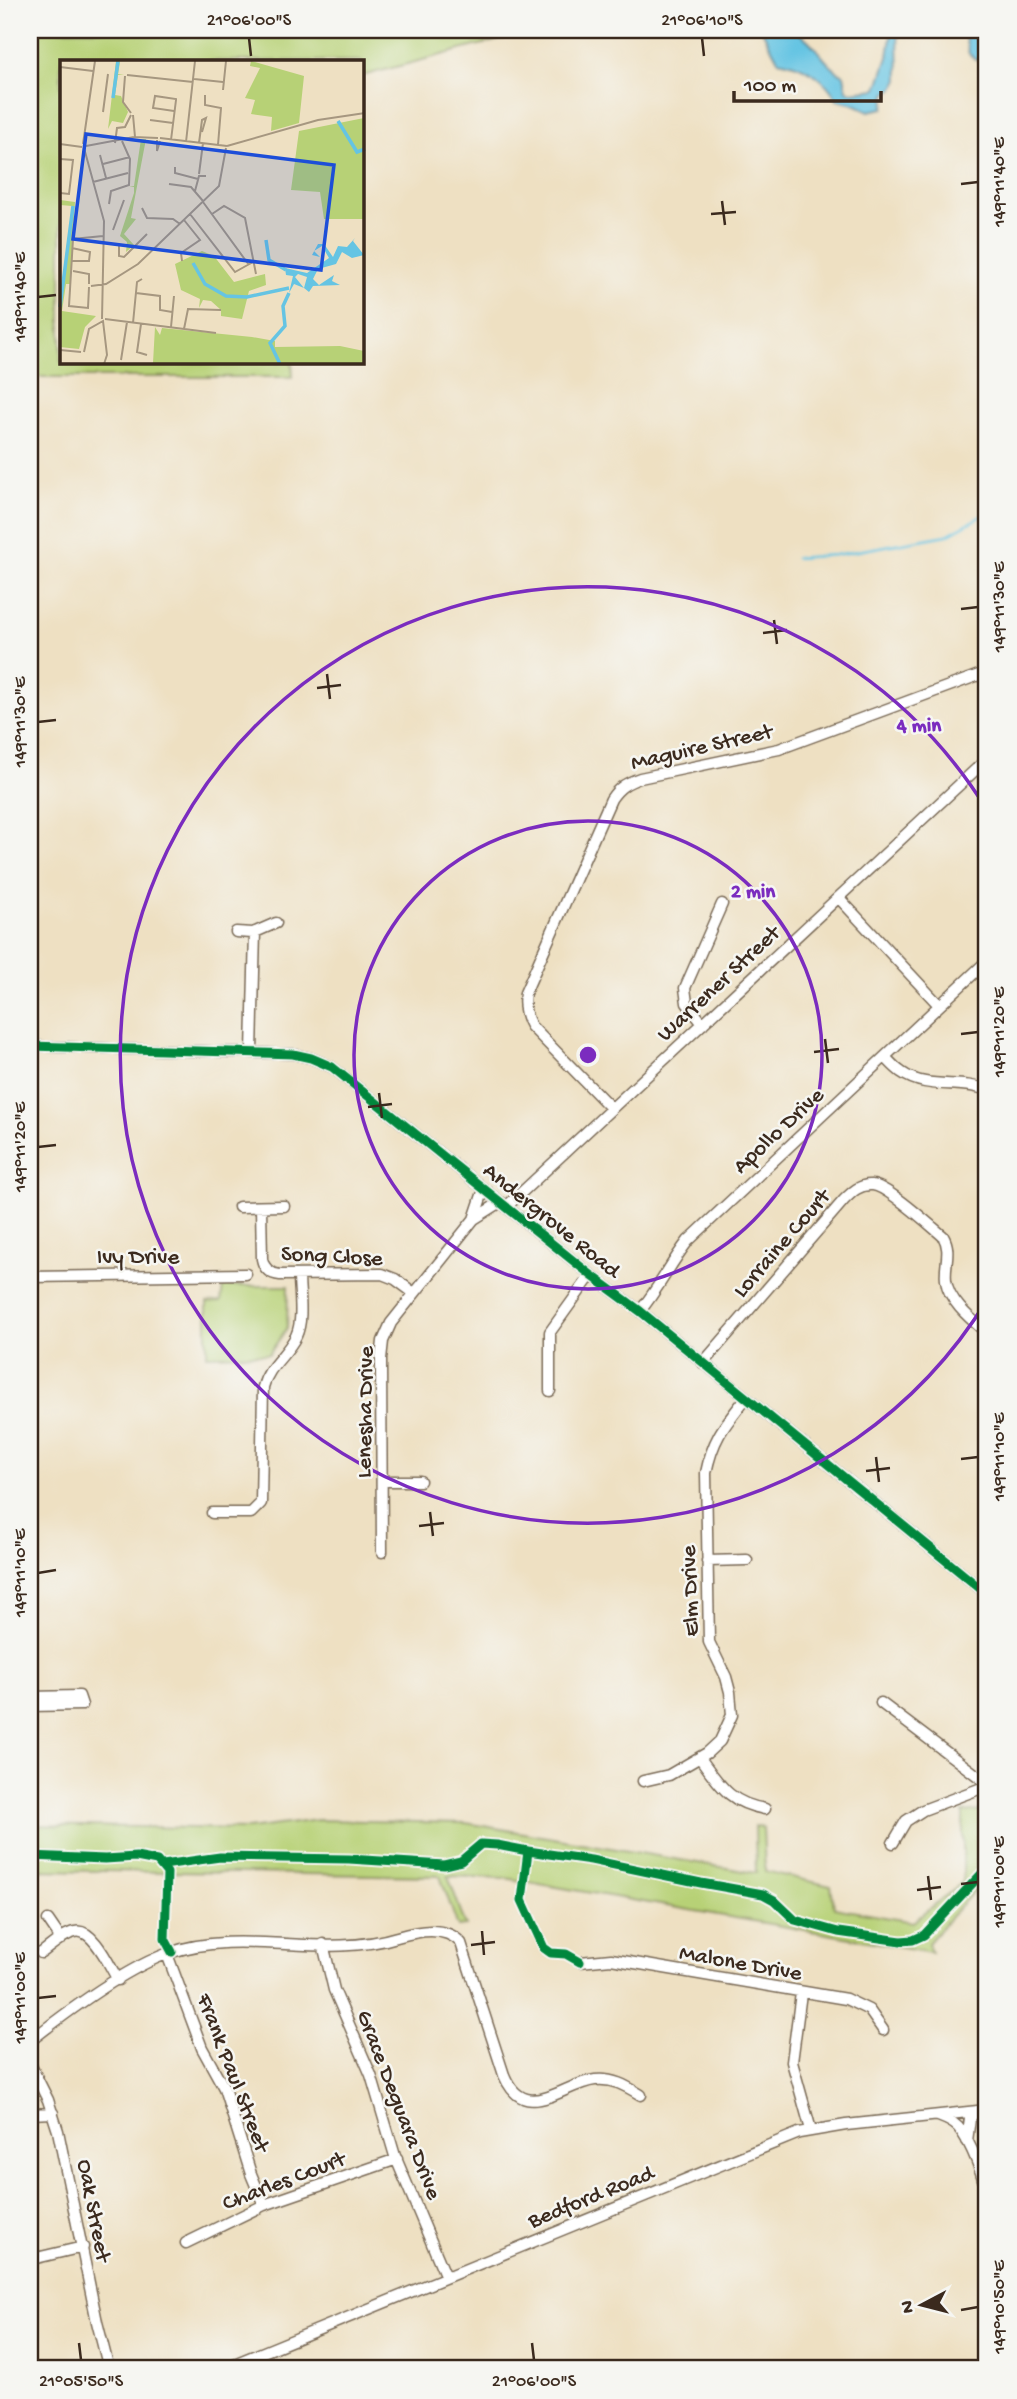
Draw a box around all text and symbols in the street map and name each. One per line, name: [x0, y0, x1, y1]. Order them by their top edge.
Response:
text: 21°06'00"S: [207, 11, 292, 32]
text: 21°06'10"S: [661, 11, 743, 32]
inset map: [60, 60, 364, 364]
scale bar: [734, 60, 880, 104]
text: 100 m: [743, 75, 796, 100]
text: 149°11'40"E: [990, 136, 1011, 228]
text: 149°11'40"E: [11, 251, 32, 343]
text: 149°11'30"E: [990, 561, 1011, 653]
text: 149°11'30"E: [11, 676, 32, 768]
text: 4 min: [896, 715, 942, 740]
street label: Maguire Street: [628, 719, 777, 778]
text: 2 min: [731, 881, 776, 906]
street label: Warrener Street: [652, 920, 788, 1048]
text: 149°11'20"E: [990, 986, 1011, 1078]
centre of rings: [576, 1043, 600, 1067]
street label: Apollo Drive: [728, 1082, 831, 1180]
text: 149°11'20"E: [11, 1101, 32, 1193]
street label: Andergrove Road: [477, 1158, 626, 1286]
street label: Lorraine Court: [728, 1183, 838, 1304]
street label: Song Close: [280, 1241, 385, 1274]
street label: Ivy Drive: [97, 1245, 180, 1272]
street label: Lenesha Drive: [352, 1345, 381, 1478]
text: 149°11'10"E: [990, 1412, 1011, 1502]
text: 149°11'10"E: [11, 1528, 32, 1618]
street label: Elm Drive: [676, 1544, 707, 1637]
text: 149°11'00"E: [990, 1836, 1011, 1929]
street label: Malone Drive: [677, 1940, 805, 1989]
text: 149°11'00"E: [11, 1952, 32, 2045]
street label: Frank Paul Street: [189, 1989, 275, 2158]
street label: Grace Deguara Drive: [349, 2007, 447, 2205]
street label: Charles Court: [219, 2146, 351, 2218]
street label: Oak Street: [69, 2157, 116, 2266]
street label: Bedford Road: [523, 2160, 660, 2236]
text: 149°10'50"E: [990, 2260, 1011, 2355]
north arrow: [888, 2270, 958, 2340]
text: N: [896, 2299, 921, 2314]
text: 21°05'50"S: [39, 2372, 124, 2393]
text: 21°06'00"S: [492, 2372, 577, 2393]

